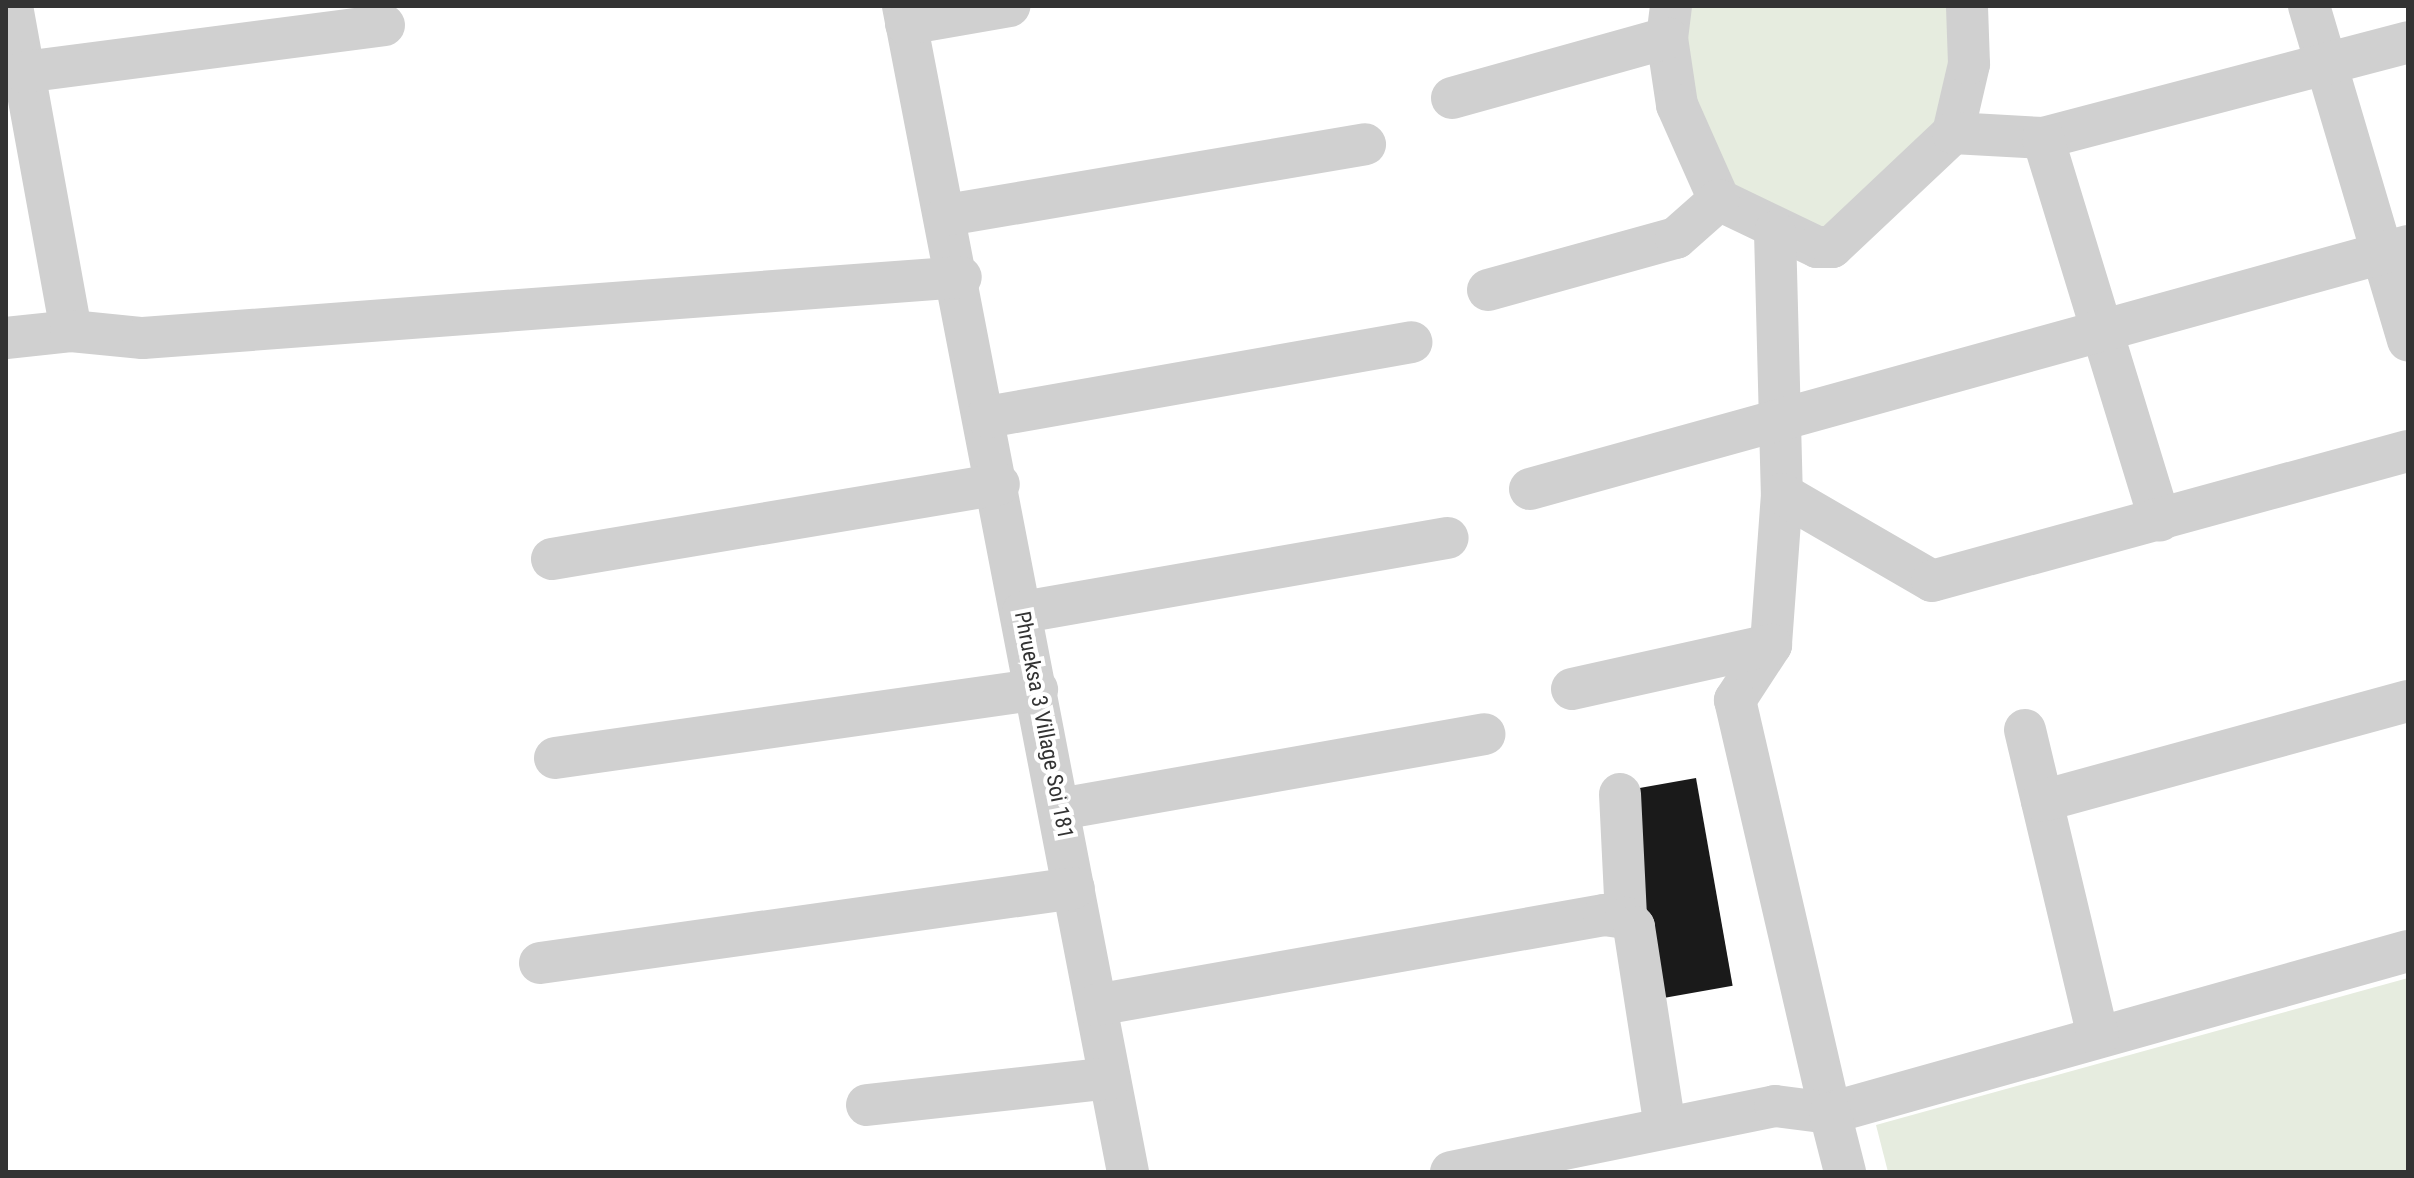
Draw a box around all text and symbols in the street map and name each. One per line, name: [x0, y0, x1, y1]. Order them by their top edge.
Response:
street label: Phrueksa 3 Village Soi 181: [1009, 609, 1079, 841]

